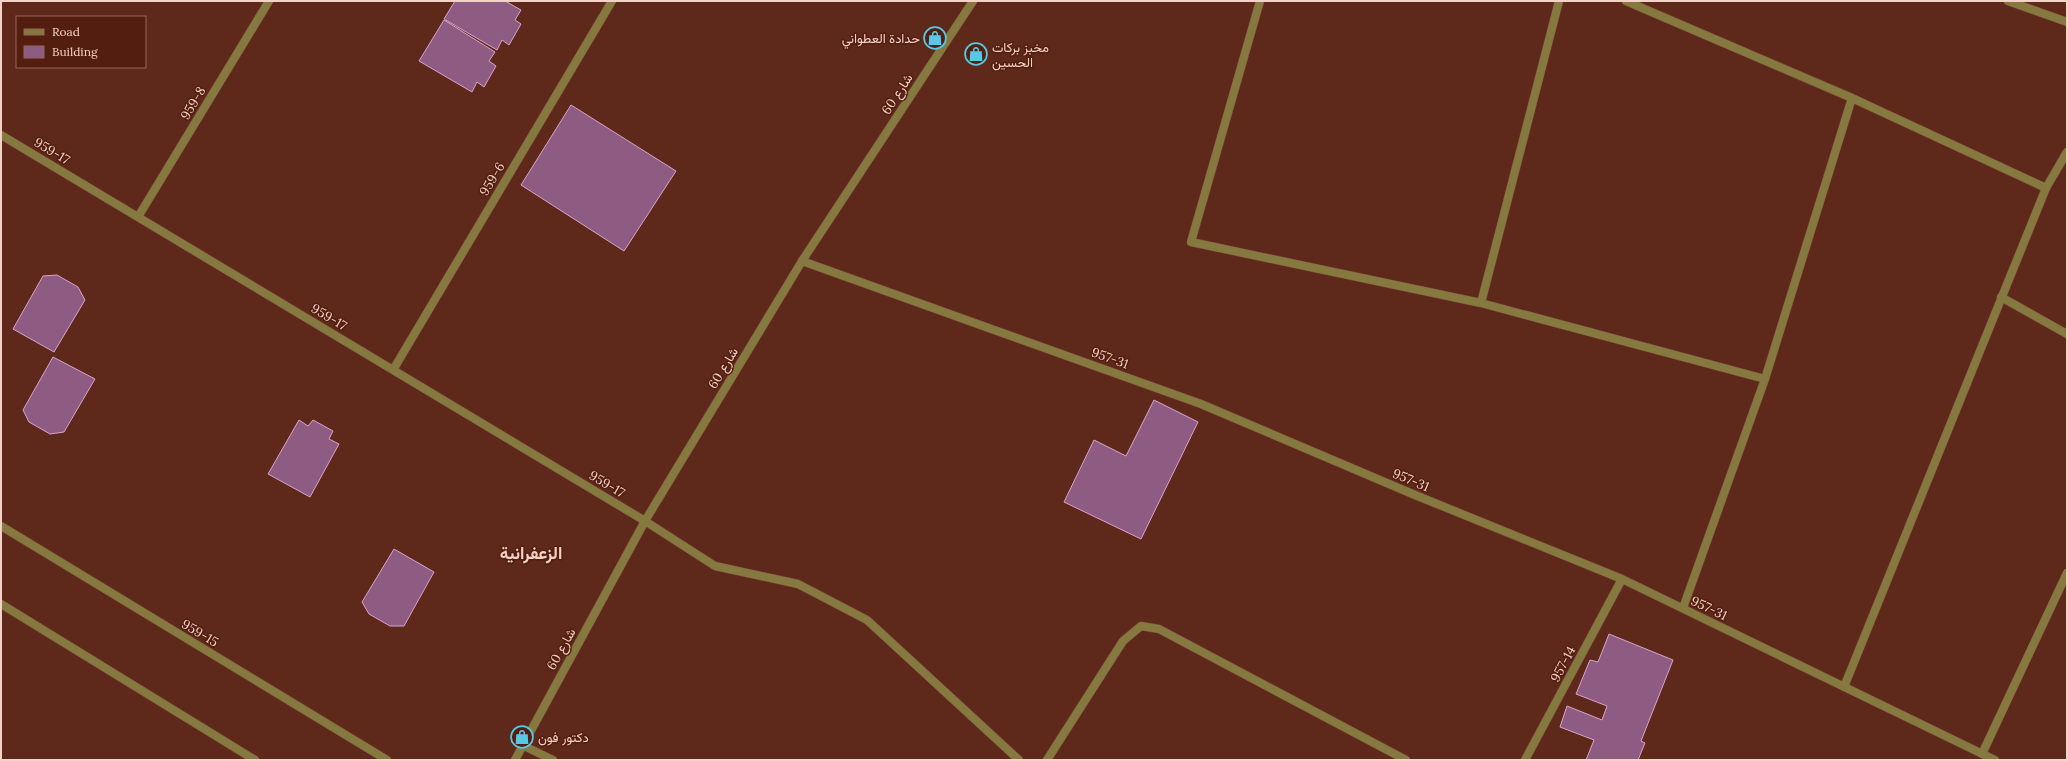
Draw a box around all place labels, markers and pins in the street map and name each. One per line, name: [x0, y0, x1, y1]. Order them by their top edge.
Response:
shop icon: حدادة العطواني: [922, 25, 948, 51]
place label: حدادة العطواني: [842, 30, 920, 49]
place label: مخبز بركات الحسين: [992, 39, 1049, 71]
shop icon: مخبز بركات الحسين: [963, 41, 989, 67]
shop icon: دكتور فون: [509, 724, 535, 750]
place label: دكتور فون: [538, 729, 589, 746]

